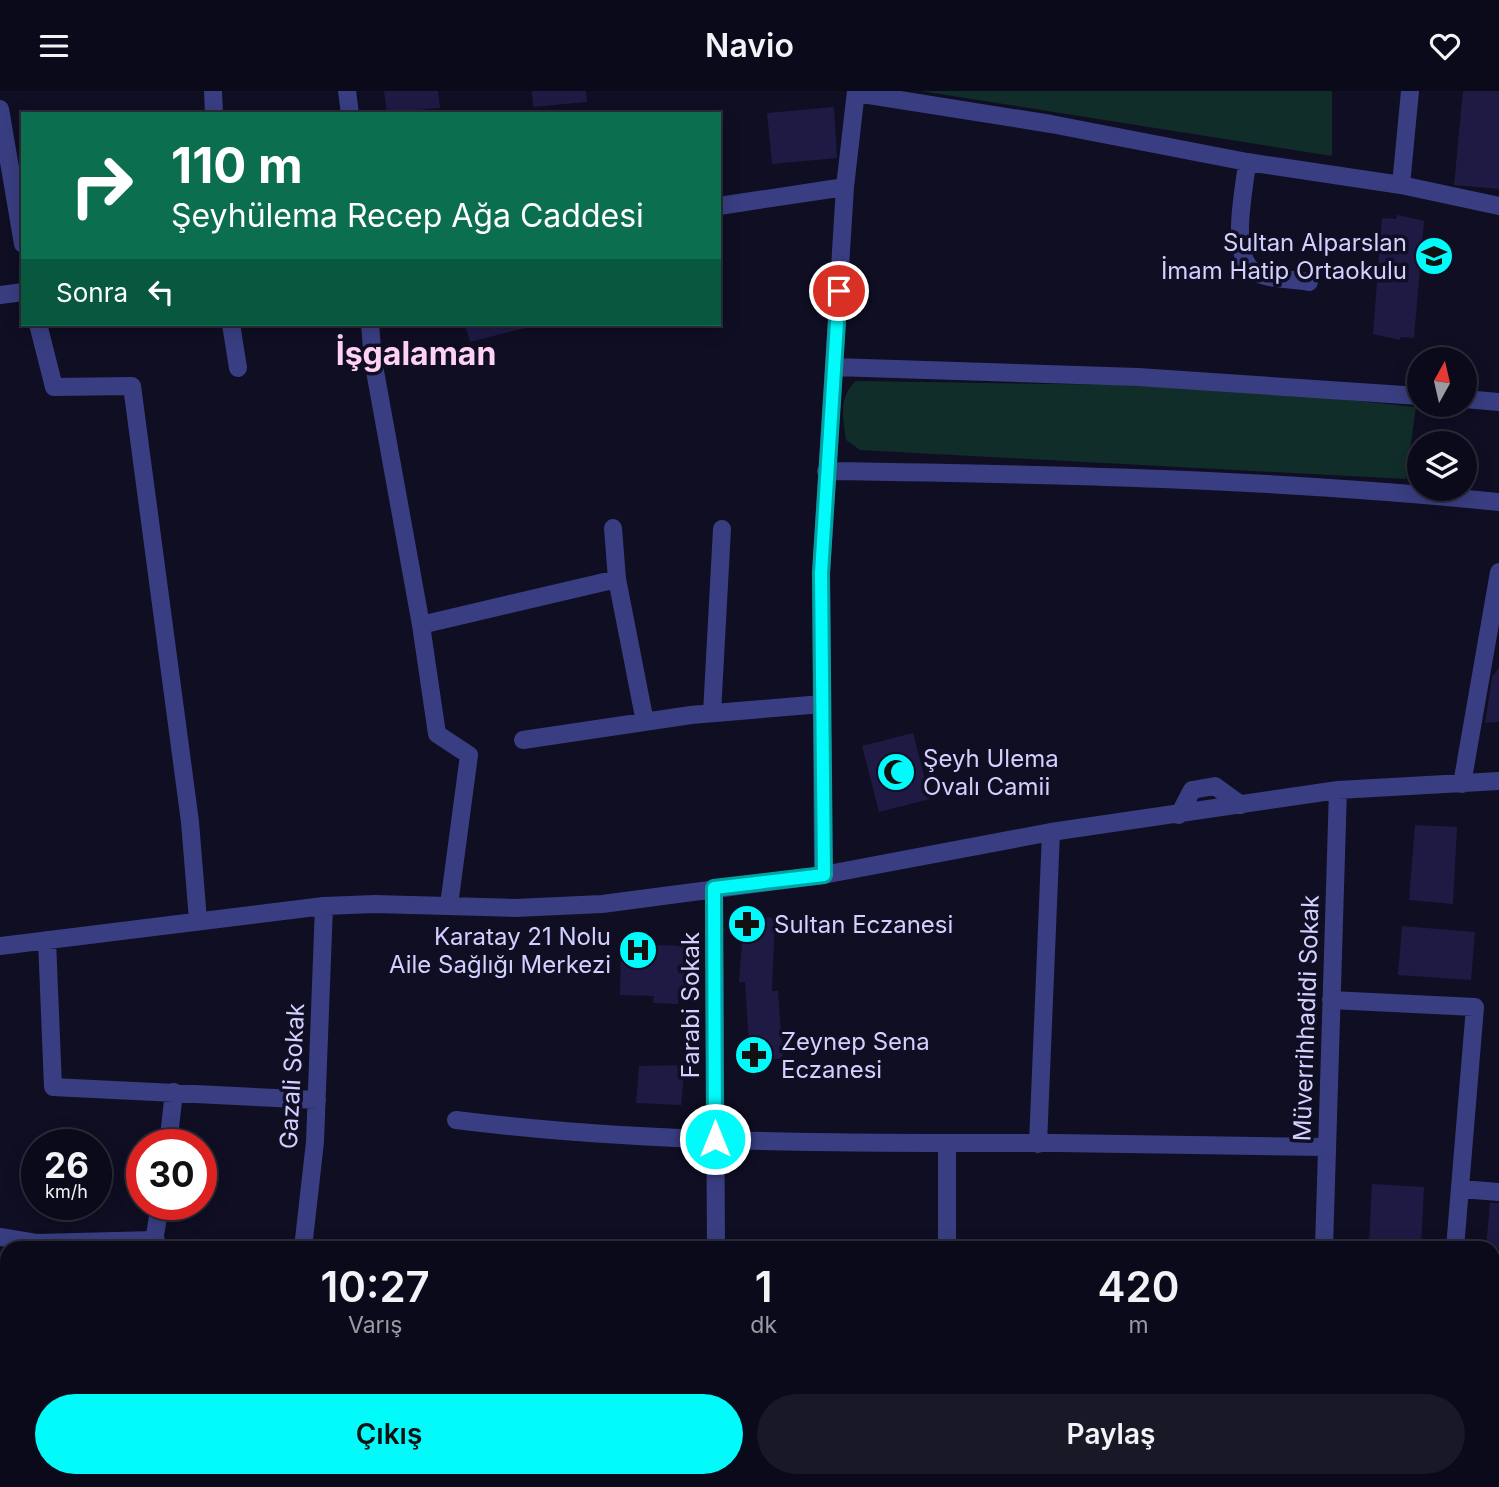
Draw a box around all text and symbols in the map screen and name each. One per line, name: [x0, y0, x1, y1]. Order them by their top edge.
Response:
text: Navio: [705, 26, 794, 65]
icon: menu: [35, 27, 73, 65]
icon: heart: [1426, 27, 1464, 65]
text: 110 m: [171, 136, 303, 195]
icon: right: [56, 140, 147, 231]
text: Şeyhülema Recep Ağa Caddesi: [171, 196, 644, 235]
place label: Sultan Alparslan İmam Hatip Ortaokulu: [1161, 228, 1407, 285]
school or university icon: Sultan Alparslan İmam Hatip Ortaokulu: [1413, 235, 1455, 277]
pin: [809, 261, 869, 321]
icon: arrive: [820, 272, 858, 310]
icon: left: [142, 273, 180, 311]
text: Sonra: [56, 277, 128, 308]
district label: İşgalaman: [336, 334, 496, 373]
north arrow: [1407, 347, 1477, 417]
map controls: [1407, 347, 1477, 501]
button: layers: [1407, 431, 1477, 501]
place label: Şeyh Ulema Ovalı Camii: [923, 744, 1059, 801]
mosque icon: Şeyh Ulema Ovalı Camii: [875, 751, 917, 793]
street label: Müverrihhadidi Sokak: [1287, 894, 1325, 1142]
pharmacy icon: Sultan Eczanesi: [726, 903, 768, 945]
place label: Sultan Eczanesi: [774, 910, 953, 939]
place label: Karatay 21 Nolu Aile Sağlığı Merkezi: [389, 922, 611, 979]
hospital icon: Karatay 21 Nolu Aile Sağlığı Merkezi: [617, 929, 659, 971]
street label: Farabi Sokak: [676, 932, 705, 1078]
street label: Gazali Sokak: [274, 1002, 310, 1150]
place label: Zeynep Sena Eczanesi: [781, 1027, 930, 1084]
pharmacy icon: Zeynep Sena Eczanesi: [733, 1034, 775, 1076]
position arrow: [678, 1102, 752, 1176]
speed limit sign: 30: [126, 1129, 217, 1220]
text: 26: [44, 1144, 89, 1186]
text: km/h: [45, 1181, 88, 1202]
text: 10:27: [321, 1261, 430, 1312]
text: 1: [755, 1261, 773, 1312]
text: 420: [1098, 1261, 1179, 1312]
text: Varış: [348, 1311, 402, 1339]
text: dk: [750, 1311, 777, 1339]
text: m: [1128, 1311, 1149, 1339]
button: Çıkış: [35, 1394, 743, 1474]
button: Paylaş: [757, 1394, 1465, 1474]

